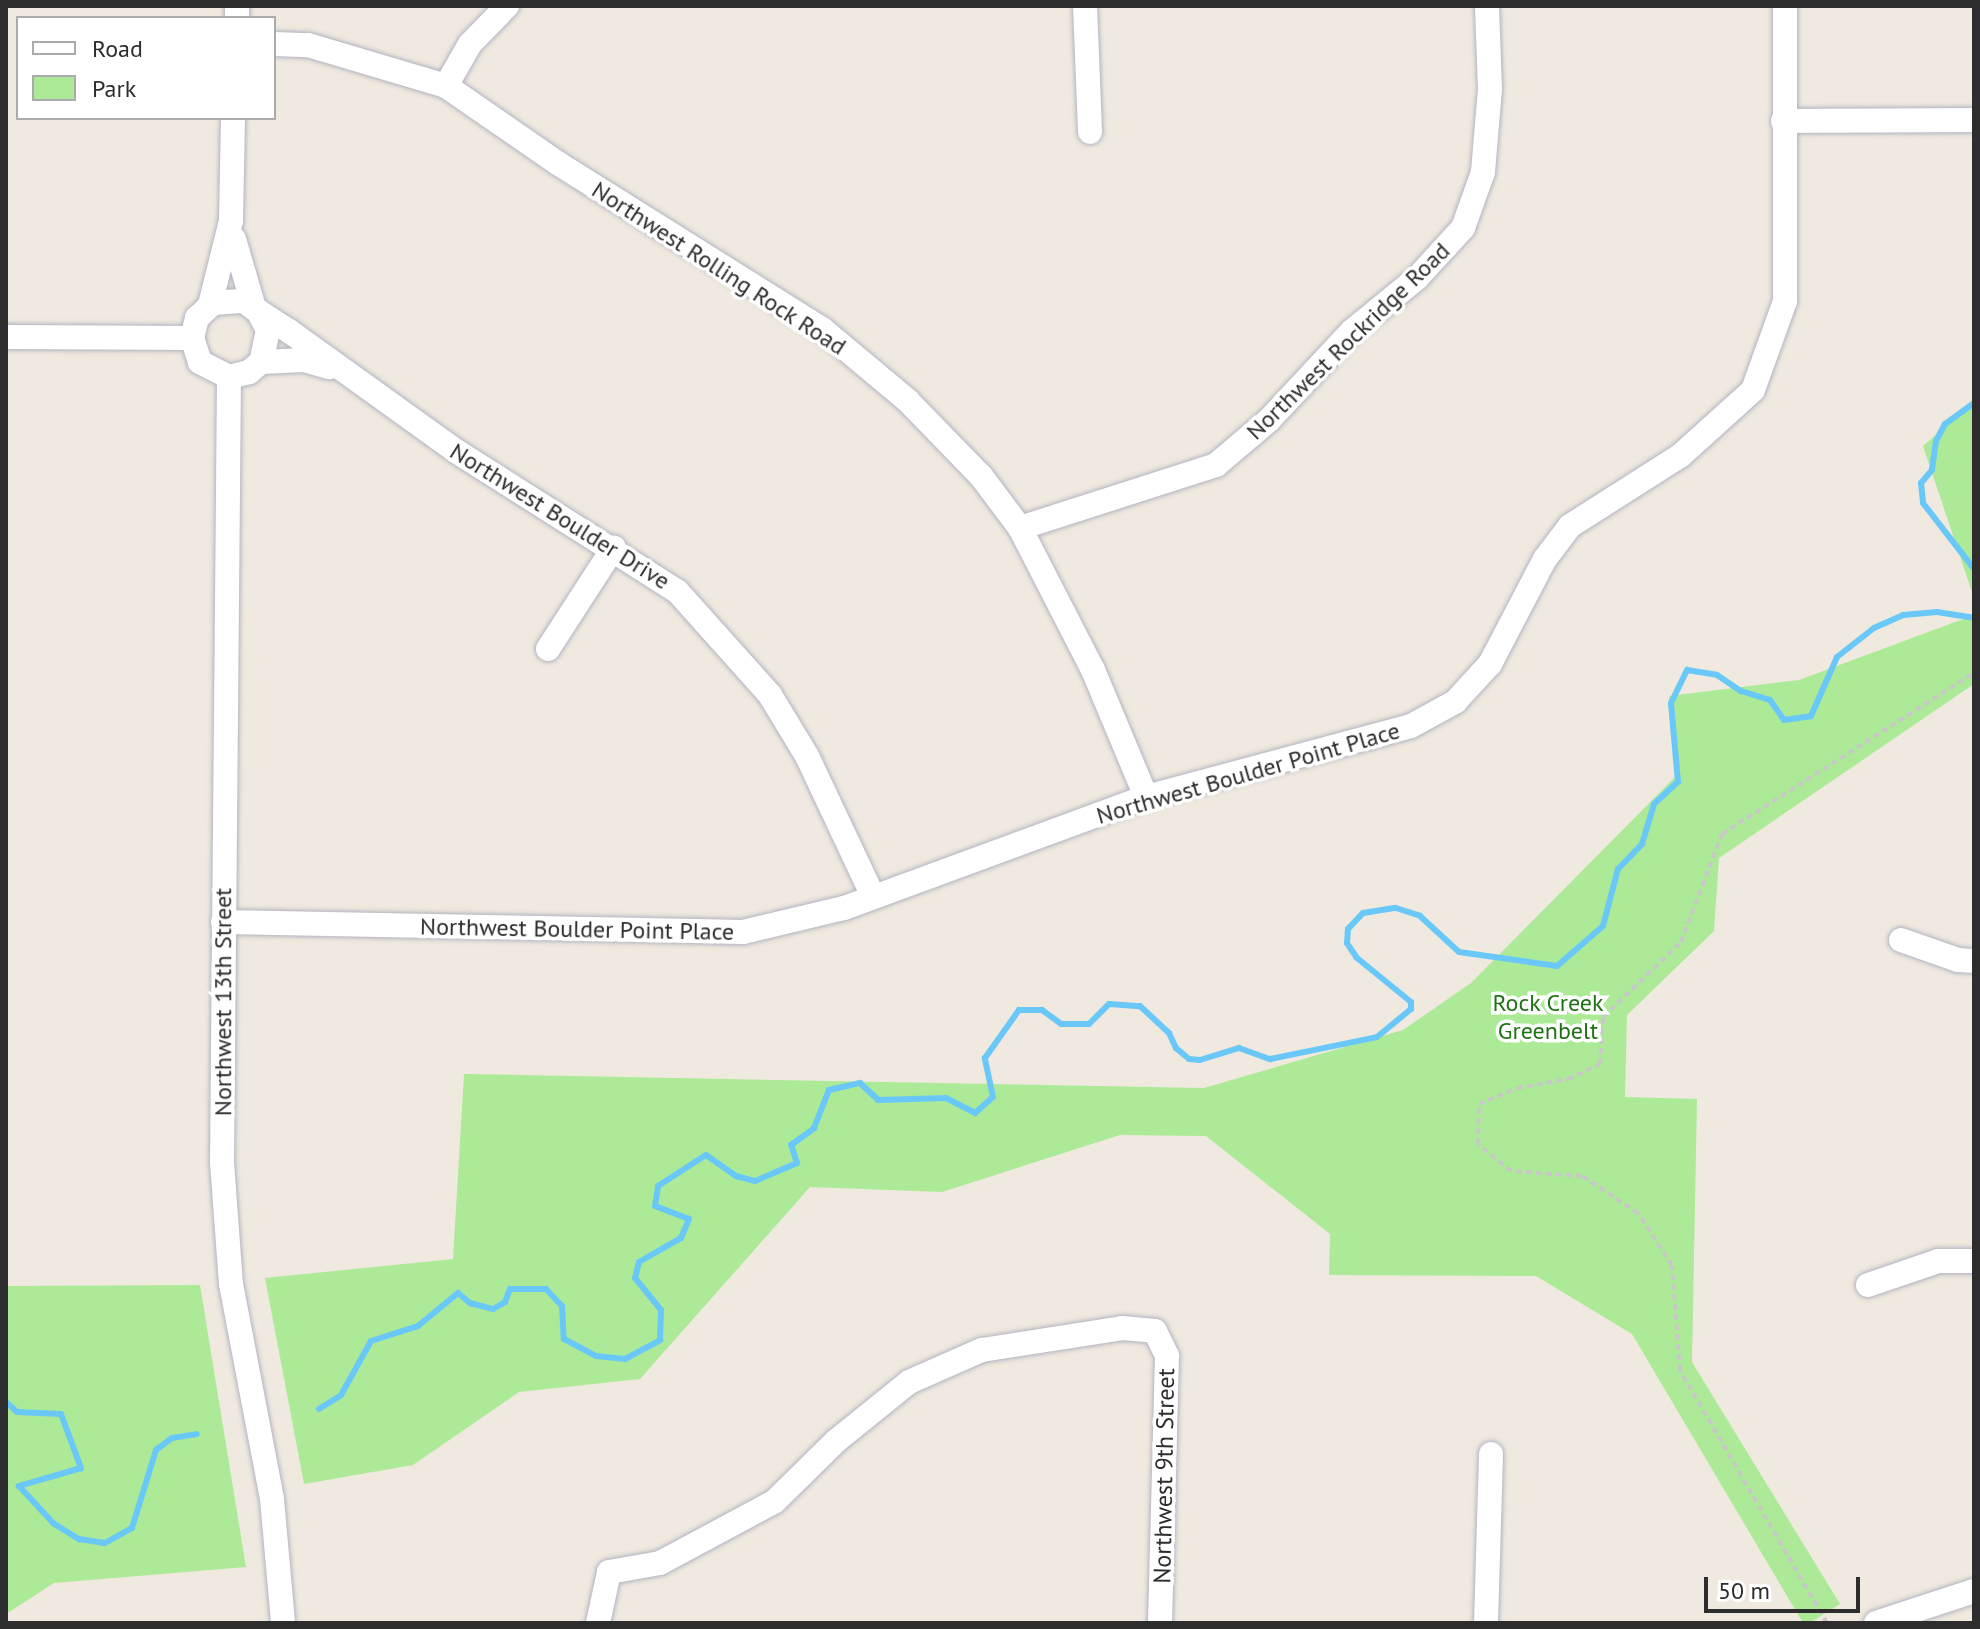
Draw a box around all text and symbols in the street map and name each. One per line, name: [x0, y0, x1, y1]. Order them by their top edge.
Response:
legend: [16, 16, 276, 120]
text: Road: [92, 33, 143, 64]
text: Park: [92, 73, 136, 104]
street label: Northwest Rolling Rock Road: [586, 175, 852, 361]
street label: Northwest Rockridge Road: [1240, 236, 1456, 446]
street label: Northwest Boulder Drive: [445, 437, 675, 595]
street label: Northwest Boulder Point Place: [1093, 716, 1403, 830]
street label: Northwest 13th Street: [209, 888, 237, 1116]
street label: Northwest Boulder Point Place: [420, 912, 734, 946]
park label: Rock Creek Greenbelt: [1492, 989, 1604, 1045]
street label: Northwest 9th Street: [1148, 1368, 1180, 1584]
scale bar: [1708, 1561, 1864, 1611]
text: 50 m: [1718, 1575, 1770, 1606]

